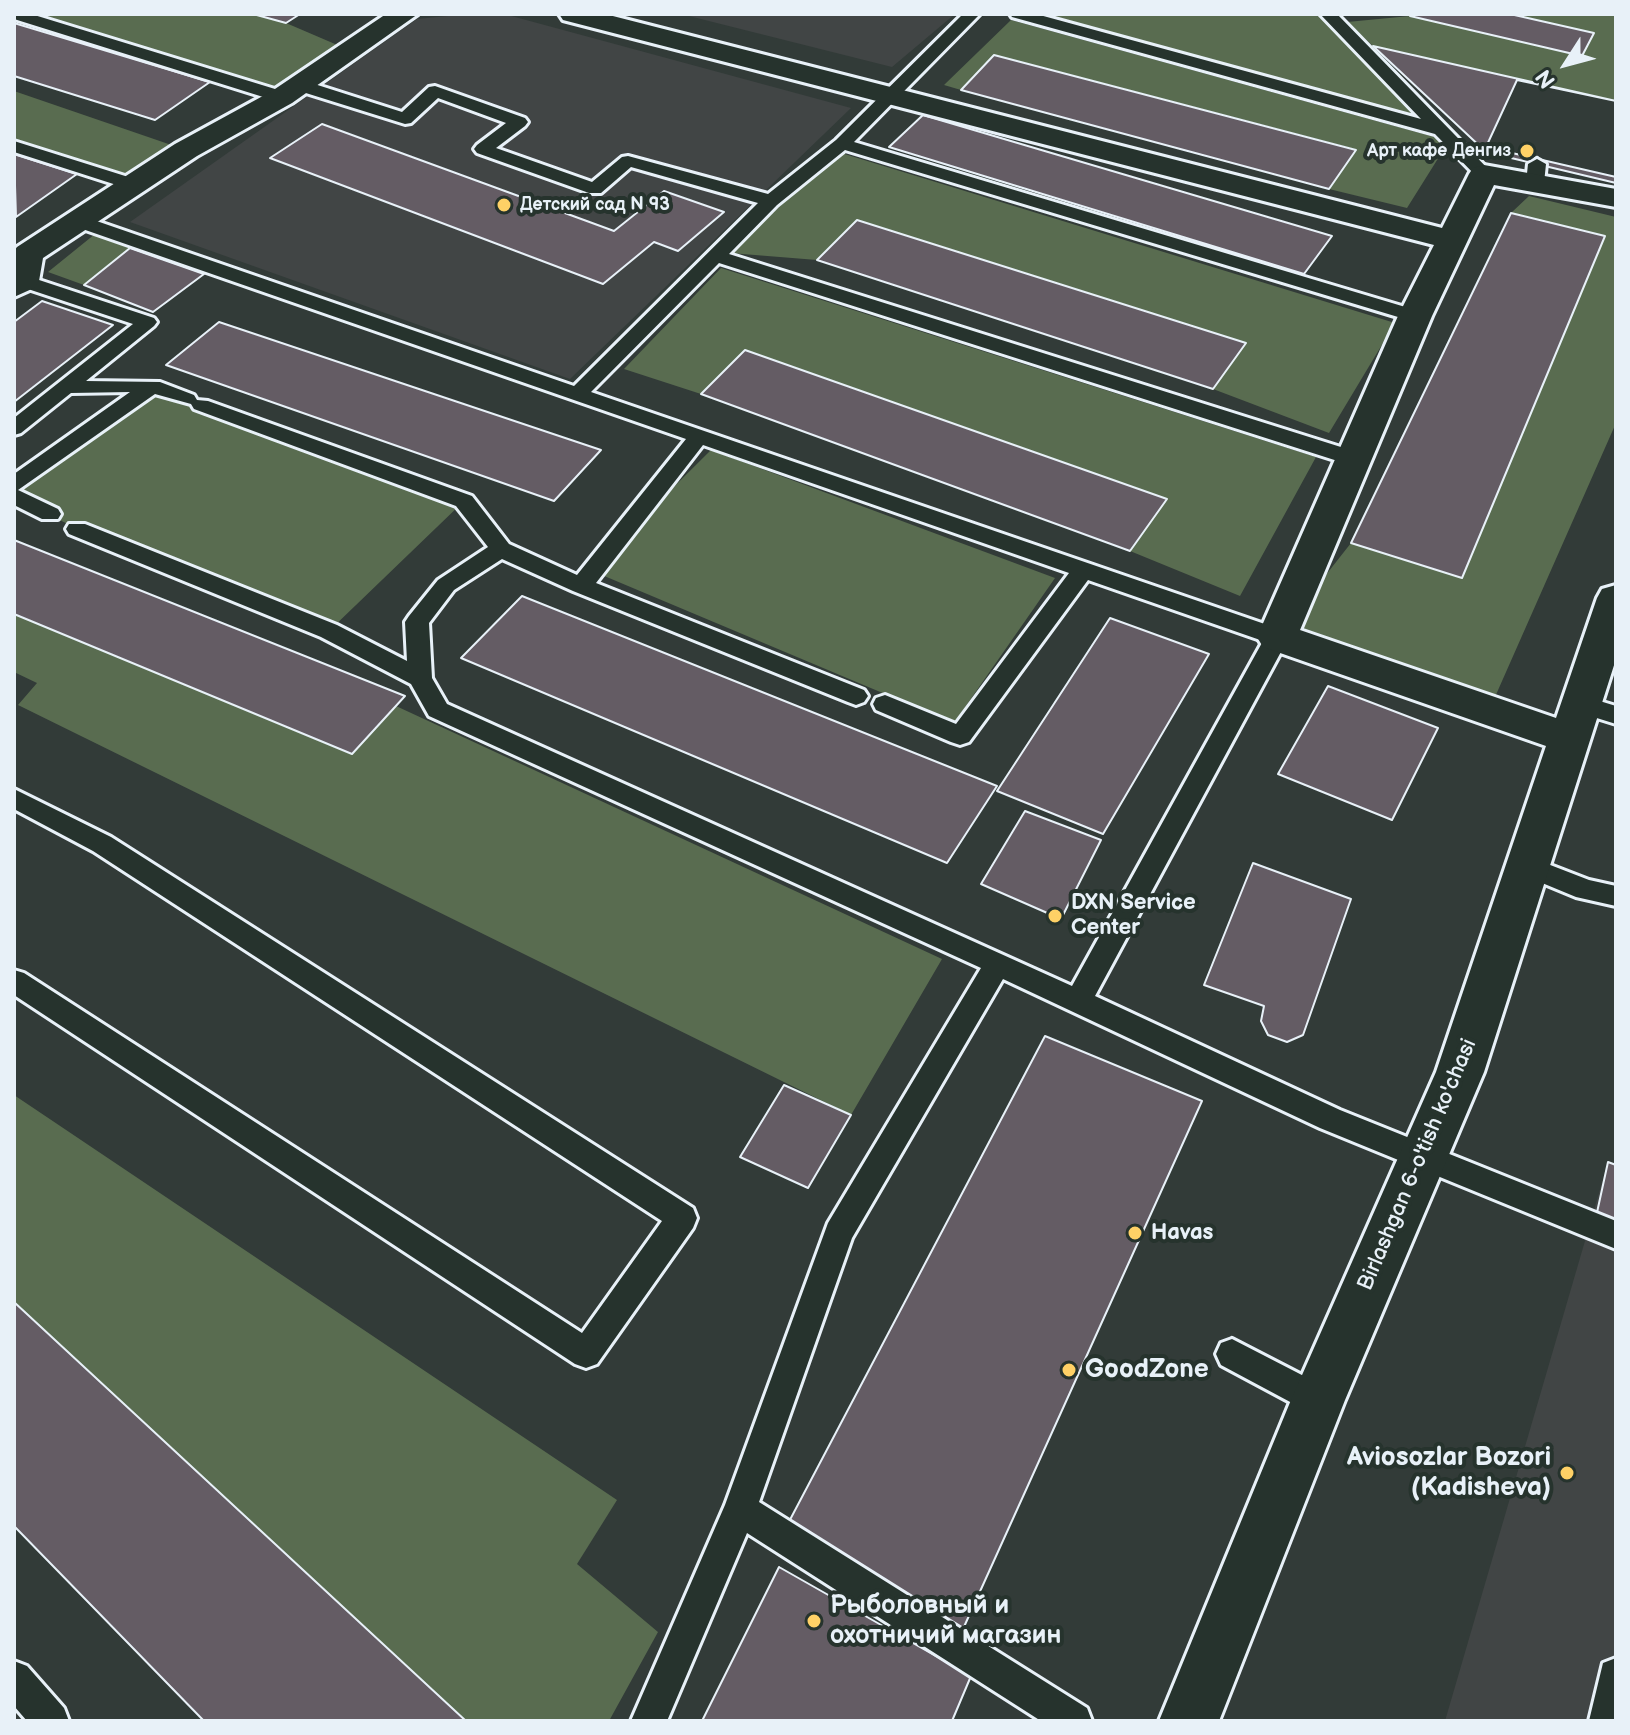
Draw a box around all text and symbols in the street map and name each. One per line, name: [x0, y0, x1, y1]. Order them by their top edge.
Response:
north arrow: [1526, 24, 1606, 104]
text: N: [1530, 64, 1562, 93]
place label: Арт кафе Денгиз: [1367, 140, 1511, 162]
marker: Арт кафе Денгиз: [1518, 142, 1536, 160]
place label: Детский сад N 93: [520, 194, 670, 216]
marker: Детский сад N 93: [495, 196, 513, 214]
place label: DXN Service Center: [1071, 890, 1196, 942]
marker: DXN Service Center: [1046, 907, 1064, 925]
street label: Birlashgan 6-o'tish ko'chasi: [1353, 1035, 1483, 1295]
place label: Havas: [1151, 1220, 1213, 1246]
marker: Havas: [1126, 1224, 1144, 1242]
place label: GoodZone: [1085, 1354, 1209, 1386]
marker: GoodZone: [1060, 1361, 1078, 1379]
place label: Aviosozlar Bozori (Kadisheva): [1347, 1442, 1551, 1504]
marker: Aviosozlar Bozori (Kadisheva): [1558, 1464, 1576, 1482]
place label: Рыболовный и охотничий магазин: [830, 1590, 1061, 1652]
marker: Рыболовный и охотничий магазин: [805, 1612, 823, 1630]

